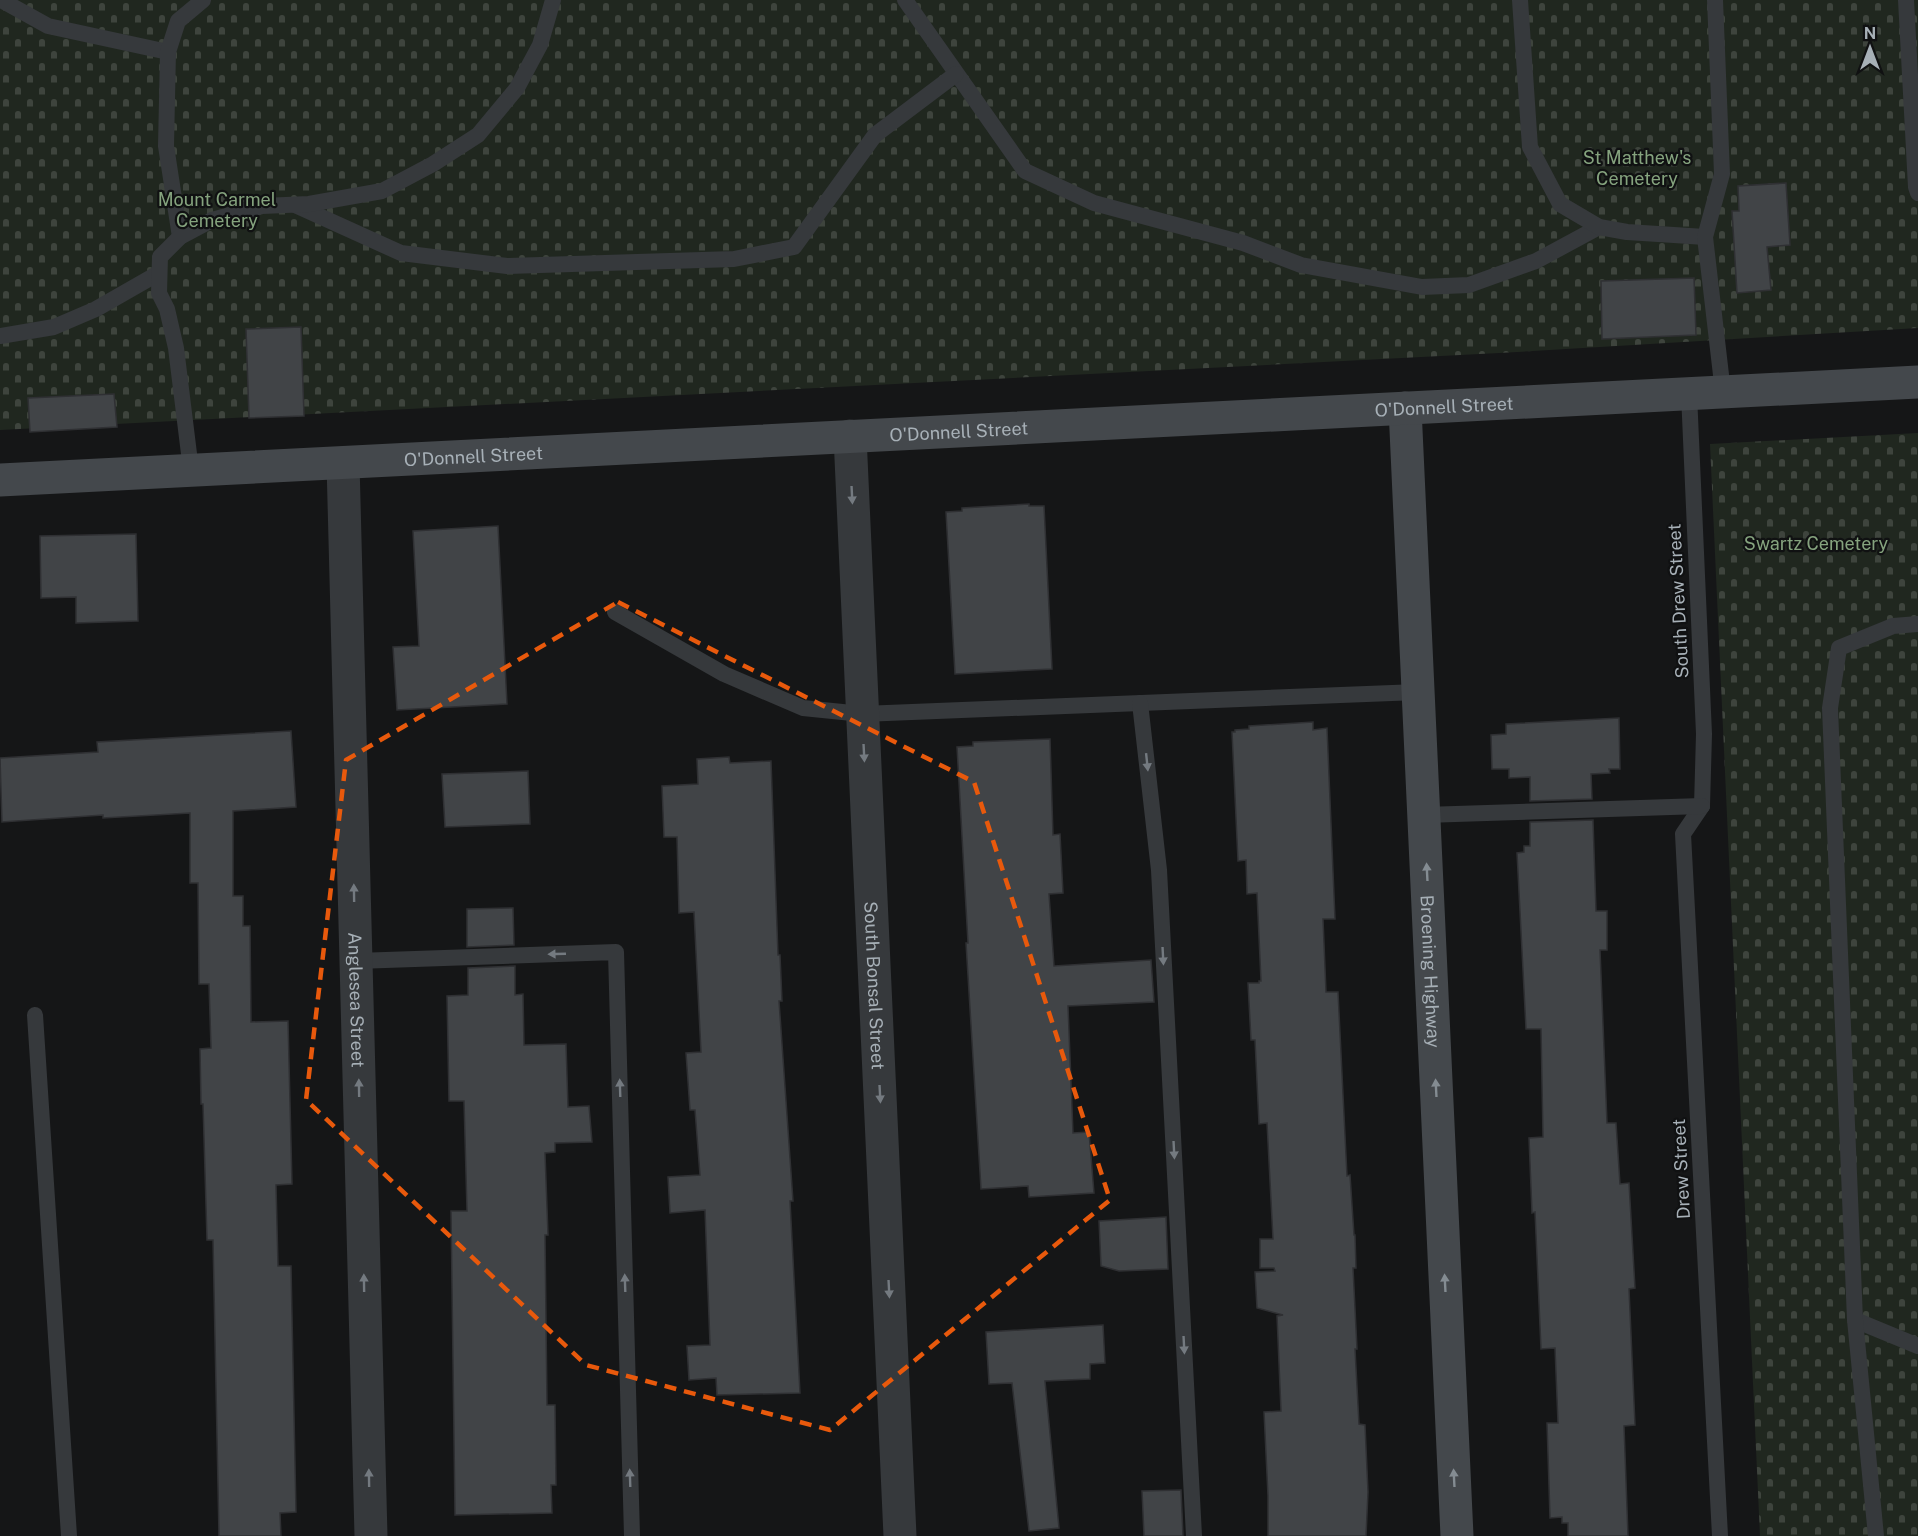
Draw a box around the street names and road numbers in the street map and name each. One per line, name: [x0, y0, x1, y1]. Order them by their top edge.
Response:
street label: O'Donnell Street: [1374, 392, 1514, 420]
street label: O'Donnell Street: [889, 417, 1029, 445]
street label: O'Donnell Street: [403, 442, 543, 470]
street label: South Drew Street: [1663, 523, 1693, 679]
street label: Broening Highway: [1417, 895, 1445, 1049]
street label: South Bonsal Street: [861, 901, 889, 1070]
street label: Anglesea Street: [345, 932, 369, 1068]
street label: Drew Street: [1668, 1118, 1694, 1220]

